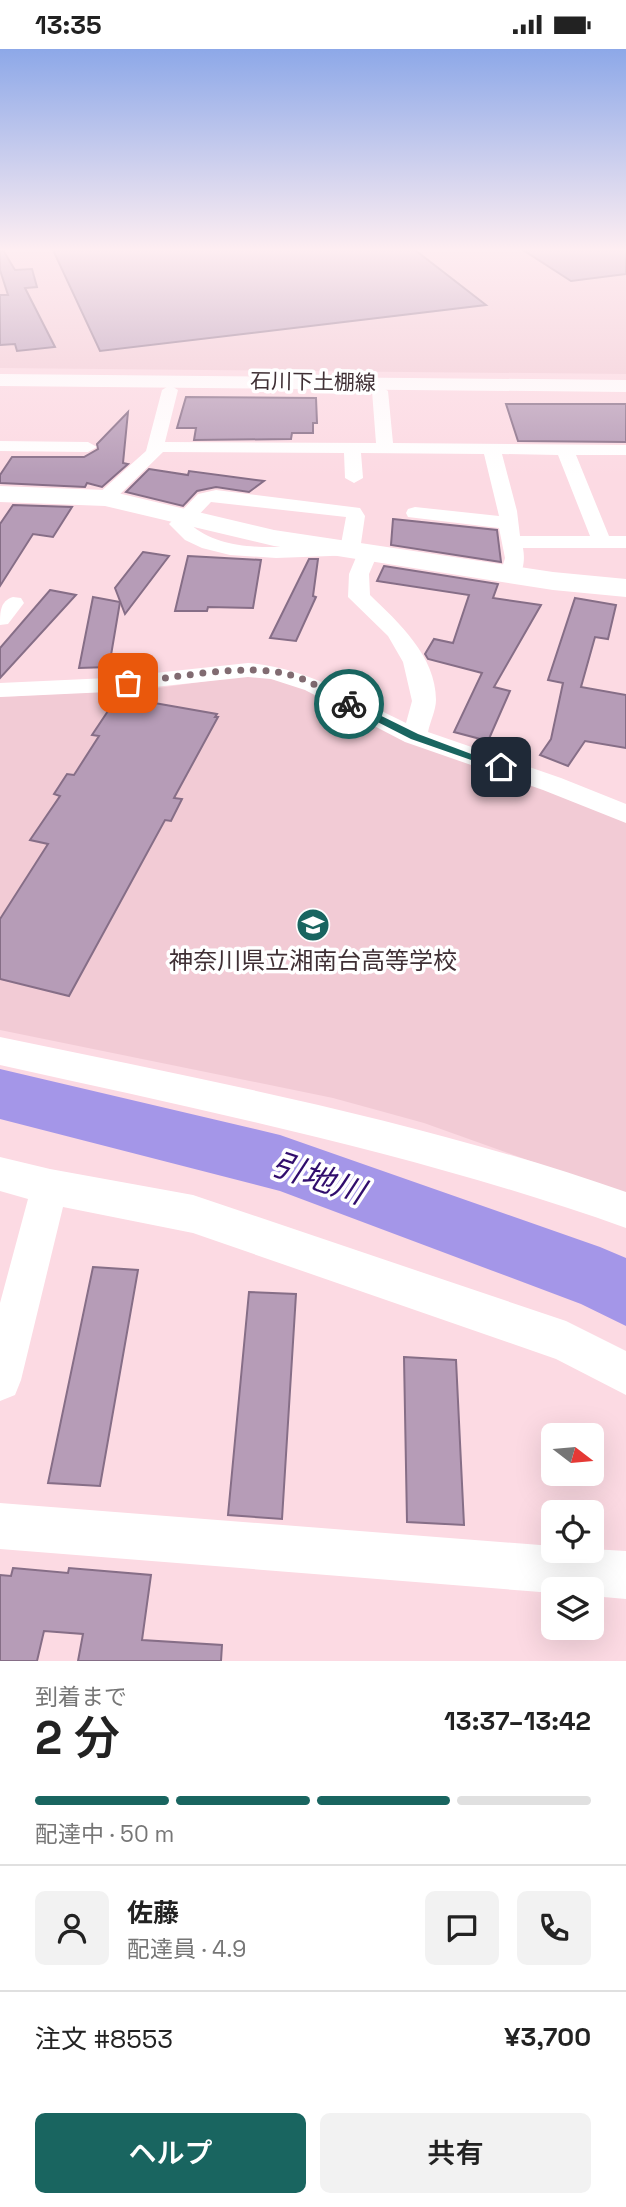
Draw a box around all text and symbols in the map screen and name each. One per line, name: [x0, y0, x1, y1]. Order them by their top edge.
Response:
text: 13:35: [35, 8, 102, 42]
street label: 石川下土棚線: [250, 367, 376, 396]
pin: [98, 653, 158, 713]
icon: bag: [109, 664, 147, 702]
courier: [314, 669, 384, 739]
icon: bike: [330, 685, 368, 723]
pin: [471, 737, 531, 797]
icon: home: [482, 748, 520, 786]
school or university icon: 神奈川県立湘南台高等学校: [294, 906, 332, 944]
place label: 神奈川県立湘南台高等学校: [169, 945, 457, 976]
water label: 引地川: [266, 1143, 373, 1214]
north arrow: [541, 1423, 604, 1486]
map controls: [541, 1423, 604, 1640]
button: locate: [541, 1500, 604, 1563]
button: layers: [541, 1577, 604, 1640]
text: 到着まで: [35, 1682, 127, 1712]
text: 13:37–13:42: [444, 1704, 591, 1738]
text: 2 分: [35, 1709, 120, 1767]
text: 配達中 · 50 m: [35, 1819, 174, 1849]
button: person: [35, 1891, 109, 1965]
button: chat: [425, 1891, 499, 1965]
button: phone: [517, 1891, 591, 1965]
text: 佐藤: [127, 1896, 179, 1930]
text: 配達員 · 4.9: [127, 1934, 246, 1964]
text: ¥3,700: [504, 2020, 591, 2054]
text: 注文 #8553: [35, 2022, 173, 2056]
button: ヘルプ: [35, 2113, 306, 2193]
button: 共有: [320, 2113, 591, 2193]

